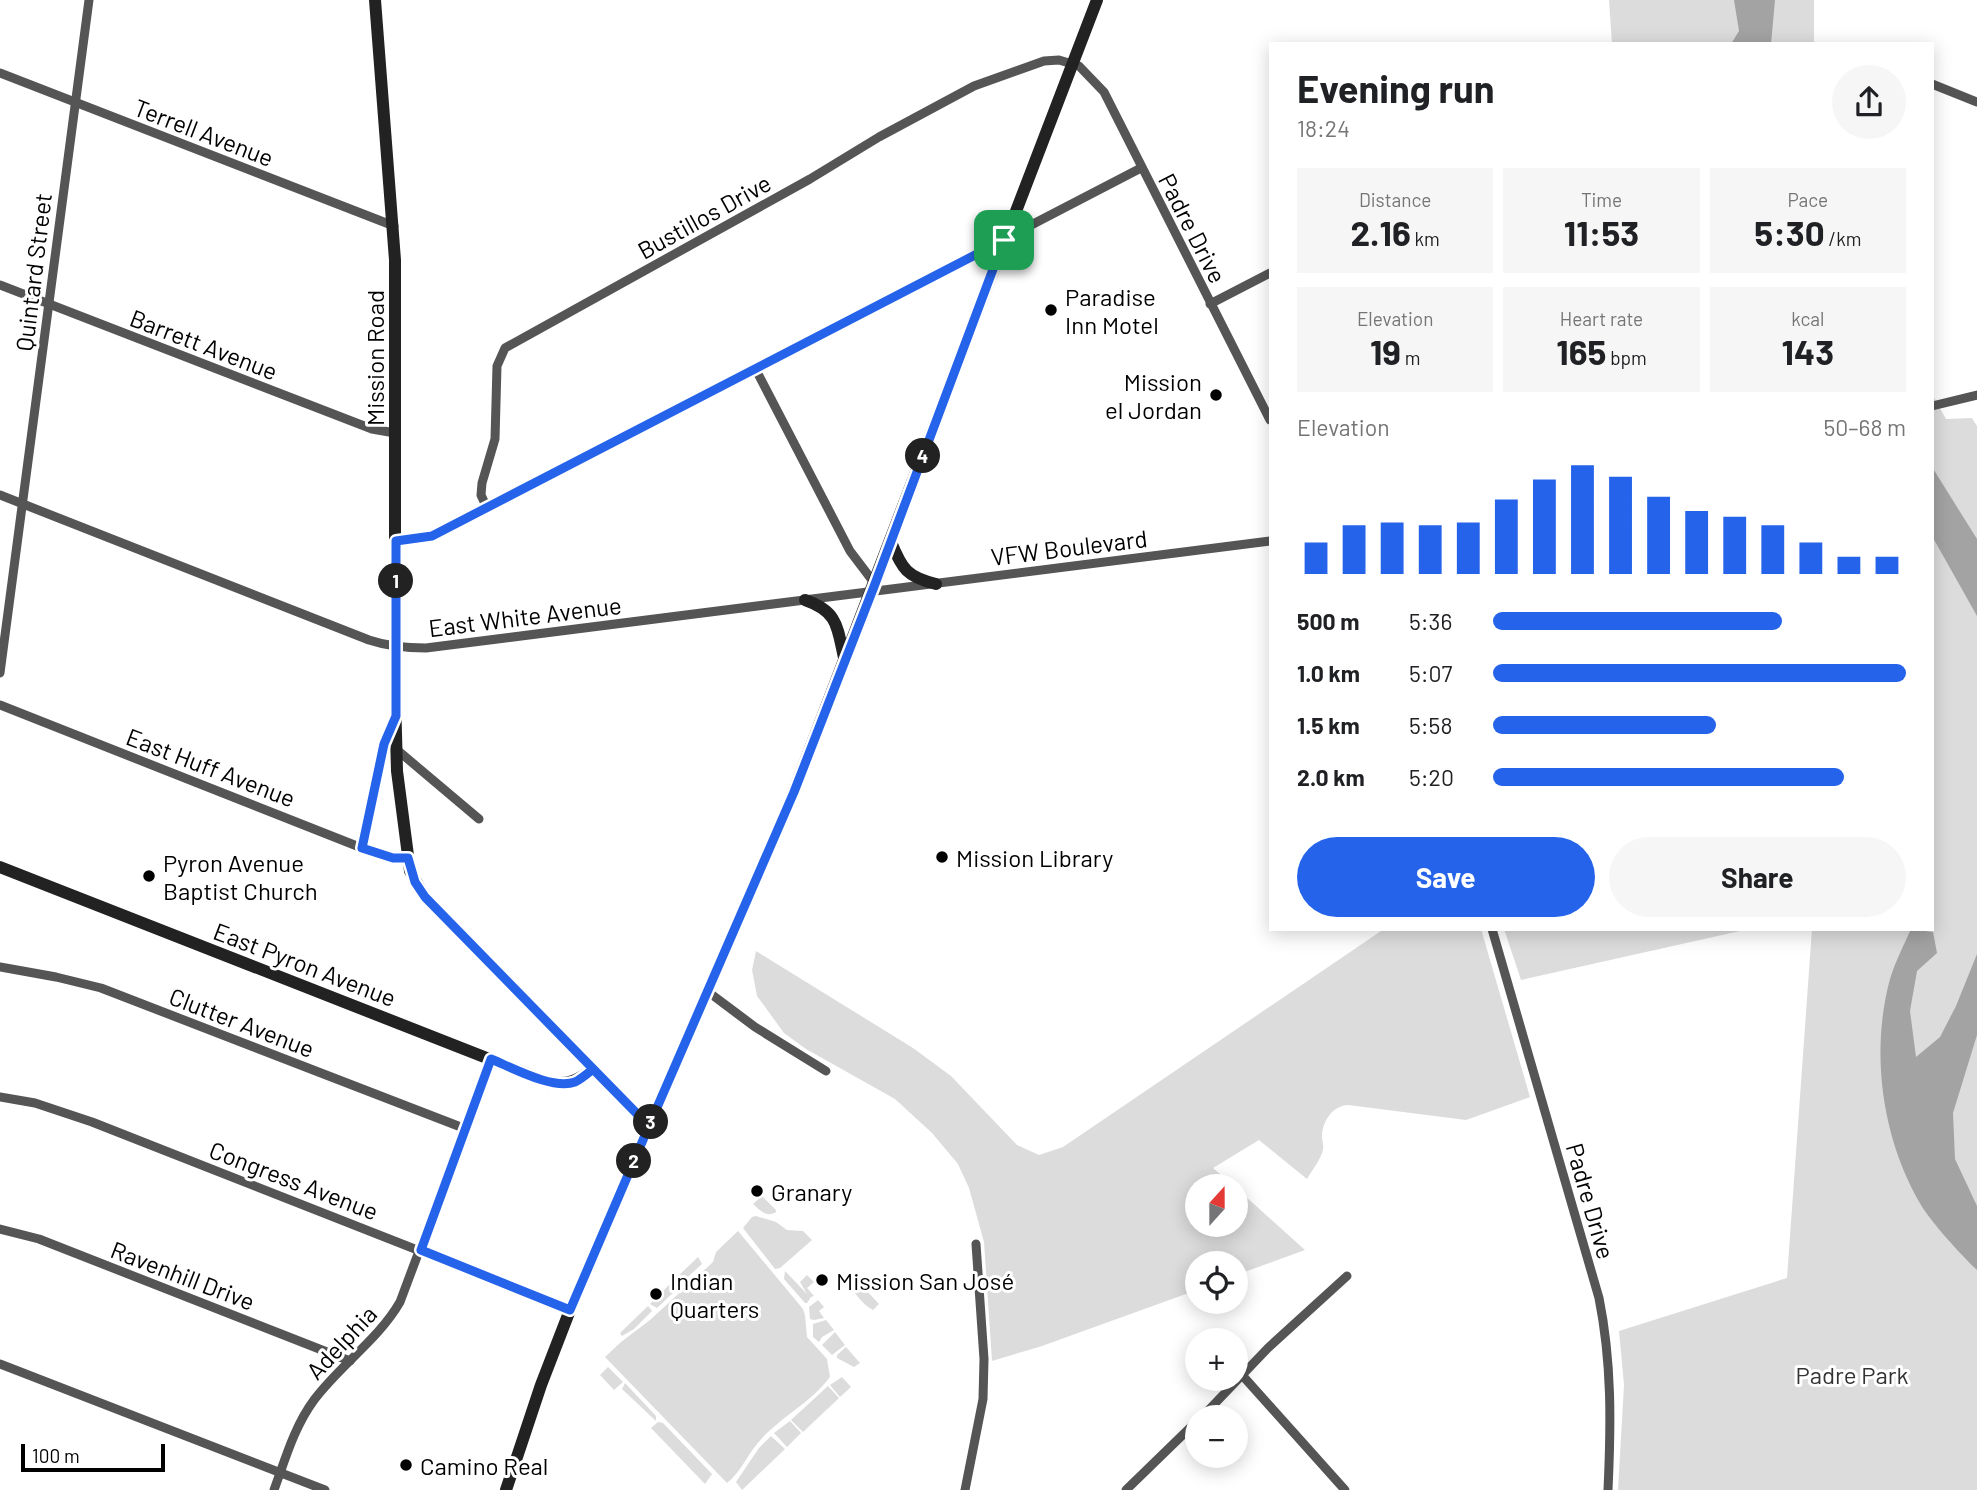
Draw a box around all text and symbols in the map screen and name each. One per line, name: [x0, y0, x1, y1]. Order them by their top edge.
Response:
text: Evening run: [1297, 65, 1495, 111]
button: share: [1832, 65, 1906, 139]
street label: Terrell Avenue: [130, 92, 278, 172]
text: 18:24: [1297, 114, 1350, 142]
street label: Bustillos Drive: [632, 167, 776, 265]
street label: Padre Drive: [1153, 168, 1233, 288]
text: Distance: [1359, 188, 1431, 211]
text: Time: [1581, 188, 1622, 211]
text: Pace: [1787, 188, 1828, 211]
street label: Quintard Street: [9, 191, 57, 353]
pin: [974, 210, 1034, 270]
text: 2.16: [1351, 211, 1411, 253]
text: 11:53: [1564, 211, 1639, 253]
text: 5:30: [1754, 211, 1825, 253]
icon: arrive: [985, 221, 1023, 259]
text: km: [1411, 227, 1440, 250]
text: /km: [1825, 227, 1861, 250]
place label: Paradise Inn Motel: [1065, 282, 1159, 339]
street label: Mission Road: [360, 290, 389, 426]
marker: Paradise Inn Motel: [1043, 302, 1059, 318]
street label: Barrett Avenue: [126, 303, 282, 385]
text: Elevation: [1357, 307, 1433, 330]
text: Heart rate: [1560, 307, 1643, 330]
text: kcal: [1791, 307, 1824, 330]
text: 19: [1370, 330, 1401, 372]
text: 165: [1556, 330, 1606, 372]
text: 143: [1782, 330, 1834, 372]
text: m: [1401, 346, 1420, 369]
text: bpm: [1606, 346, 1647, 369]
place label: Mission el Jordan: [1105, 367, 1202, 424]
marker: Mission el Jordan: [1208, 387, 1224, 403]
text: Elevation: [1297, 413, 1390, 441]
text: 50–68 m: [1823, 413, 1906, 441]
pin: 4: [906, 438, 940, 474]
text: 4: [917, 444, 928, 467]
street label: VFW Boulevard: [989, 523, 1149, 571]
pin: 1: [378, 564, 414, 598]
text: 1: [392, 569, 399, 592]
street label: East White Avenue: [427, 590, 623, 642]
text: 500 m: [1297, 607, 1359, 635]
text: 5:36: [1409, 607, 1452, 635]
text: 1.0 km: [1297, 659, 1360, 687]
text: 5:07: [1409, 659, 1453, 687]
text: 1.5 km: [1297, 711, 1360, 739]
text: 5:58: [1409, 711, 1452, 739]
street label: East Huff Avenue: [122, 721, 300, 813]
text: 2.0 km: [1297, 763, 1365, 791]
text: 5:20: [1409, 763, 1454, 791]
button: Save: [1297, 837, 1595, 917]
button: Share: [1609, 837, 1906, 917]
place label: Mission Library: [956, 843, 1113, 872]
place label: Pyron Avenue Baptist Church: [163, 848, 318, 905]
marker: Mission Library: [934, 849, 950, 865]
marker: Pyron Avenue Baptist Church: [141, 868, 157, 884]
street label: East Pyron Avenue: [210, 916, 400, 1012]
street label: Clutter Avenue: [166, 981, 318, 1063]
pin: 3: [634, 1104, 668, 1140]
text: 3: [645, 1110, 656, 1133]
street label: Congress Avenue: [206, 1134, 382, 1226]
street label: Padre Drive: [1561, 1140, 1621, 1262]
pin: 2: [616, 1144, 652, 1178]
text: 2: [628, 1149, 639, 1172]
north arrow: [1185, 1174, 1248, 1237]
map controls: [1185, 1174, 1248, 1468]
place label: Granary: [771, 1177, 852, 1206]
marker: Granary: [749, 1183, 765, 1199]
street label: Ravenhill Drive: [107, 1234, 259, 1316]
button: locate: [1185, 1251, 1248, 1314]
place label: Indian Quarters: [670, 1266, 759, 1323]
place label: Mission San José: [836, 1266, 1014, 1295]
marker: Mission San José: [814, 1272, 830, 1288]
marker: Indian Quarters: [648, 1286, 664, 1302]
street label: Adelphia: [300, 1299, 382, 1385]
button: +: [1185, 1328, 1248, 1391]
park label: Padre Park: [1796, 1360, 1908, 1389]
button: −: [1185, 1405, 1248, 1468]
scale bar: [21, 1441, 164, 1473]
text: 100 m: [32, 1444, 80, 1467]
place label: Camino Real: [420, 1451, 548, 1480]
marker: Camino Real: [398, 1457, 414, 1473]

